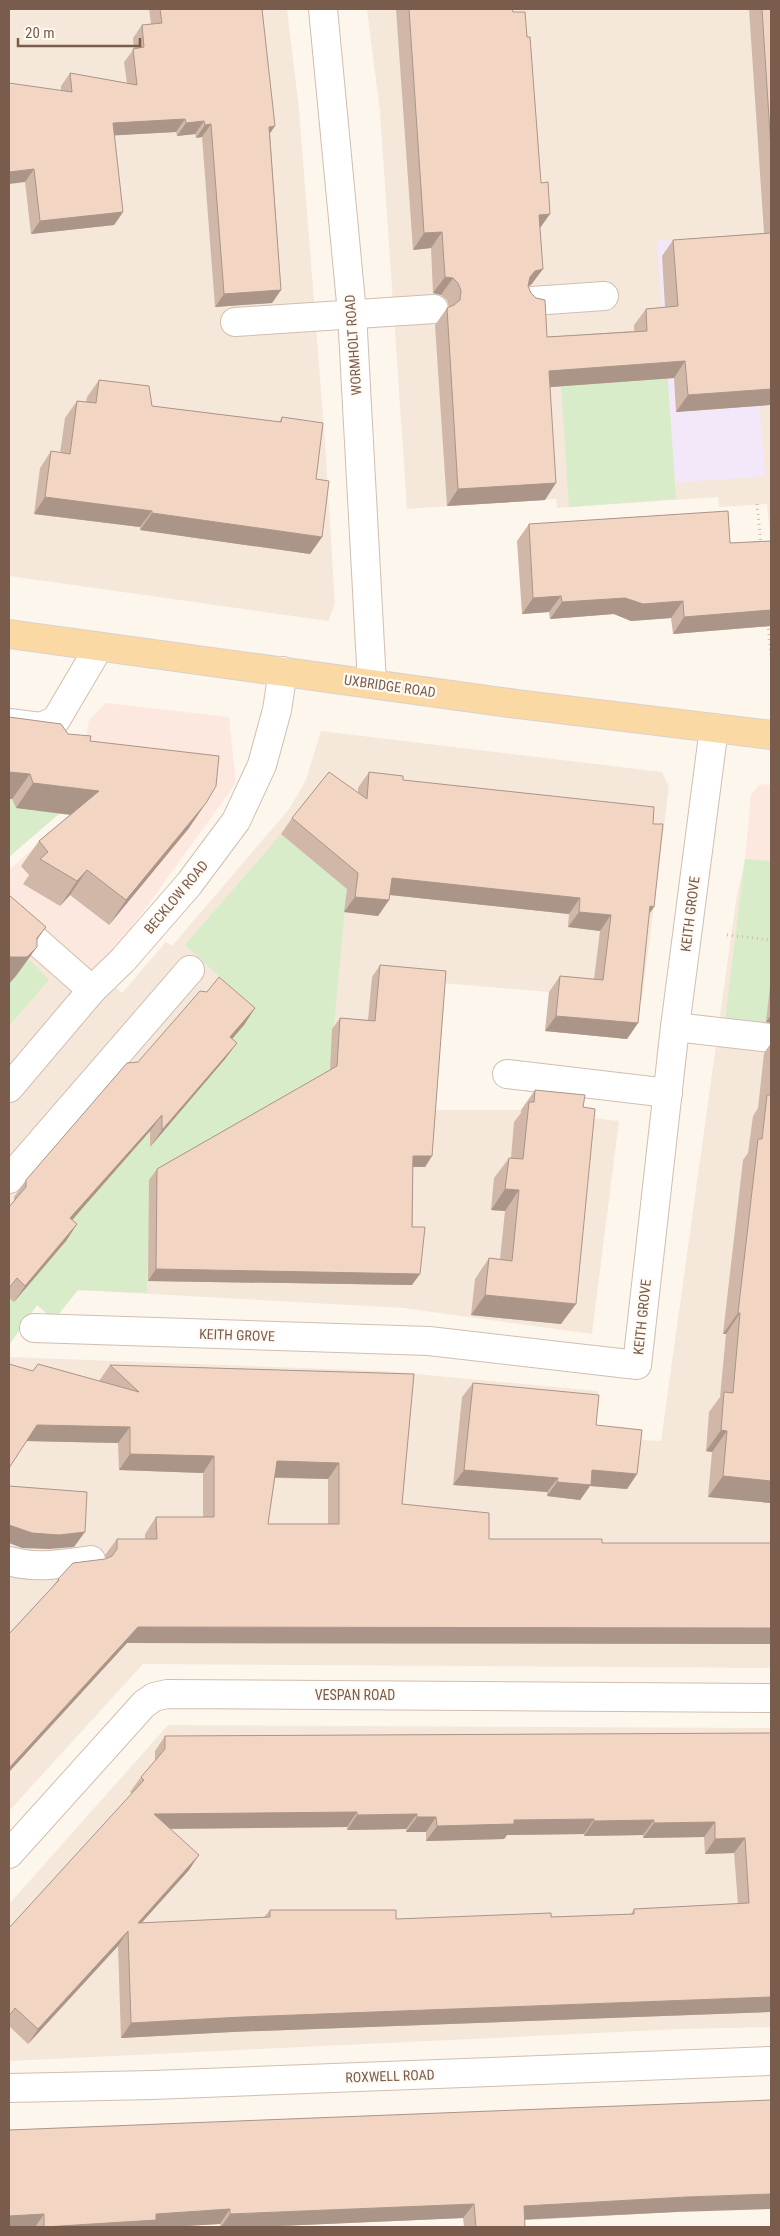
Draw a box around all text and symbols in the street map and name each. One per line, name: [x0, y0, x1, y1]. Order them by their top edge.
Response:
scale bar: [18, 15, 140, 47]
text: 20 m: [25, 24, 55, 42]
street label: WORMHOLT ROAD: [341, 294, 365, 396]
street label: UXBRIDGE ROAD: [343, 672, 437, 700]
street label: BECKLOW ROAD: [141, 857, 211, 937]
street label: KEITH GROVE: [677, 875, 703, 953]
street label: KEITH GROVE: [630, 1278, 654, 1356]
street label: KEITH GROVE: [199, 1326, 275, 1344]
street label: VESPAN ROAD: [315, 1687, 395, 1703]
street label: ROXWELL ROAD: [345, 2066, 435, 2086]

